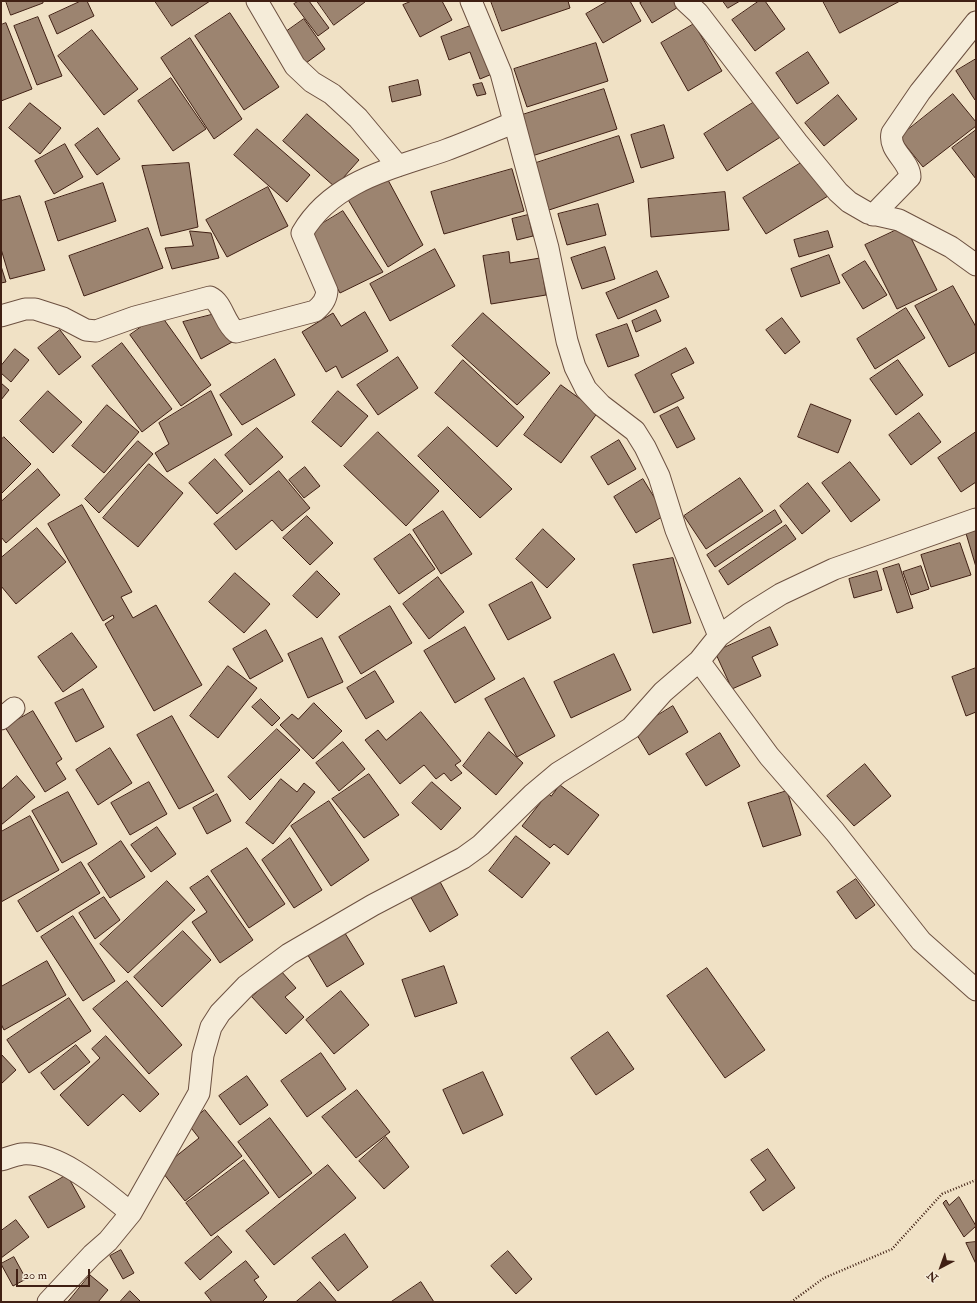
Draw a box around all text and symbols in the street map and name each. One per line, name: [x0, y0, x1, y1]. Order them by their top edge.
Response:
north arrow: [921, 1247, 961, 1287]
scale bar: [18, 1261, 92, 1287]
text: 20 m: [23, 1268, 47, 1283]
text: N: [925, 1268, 941, 1285]

